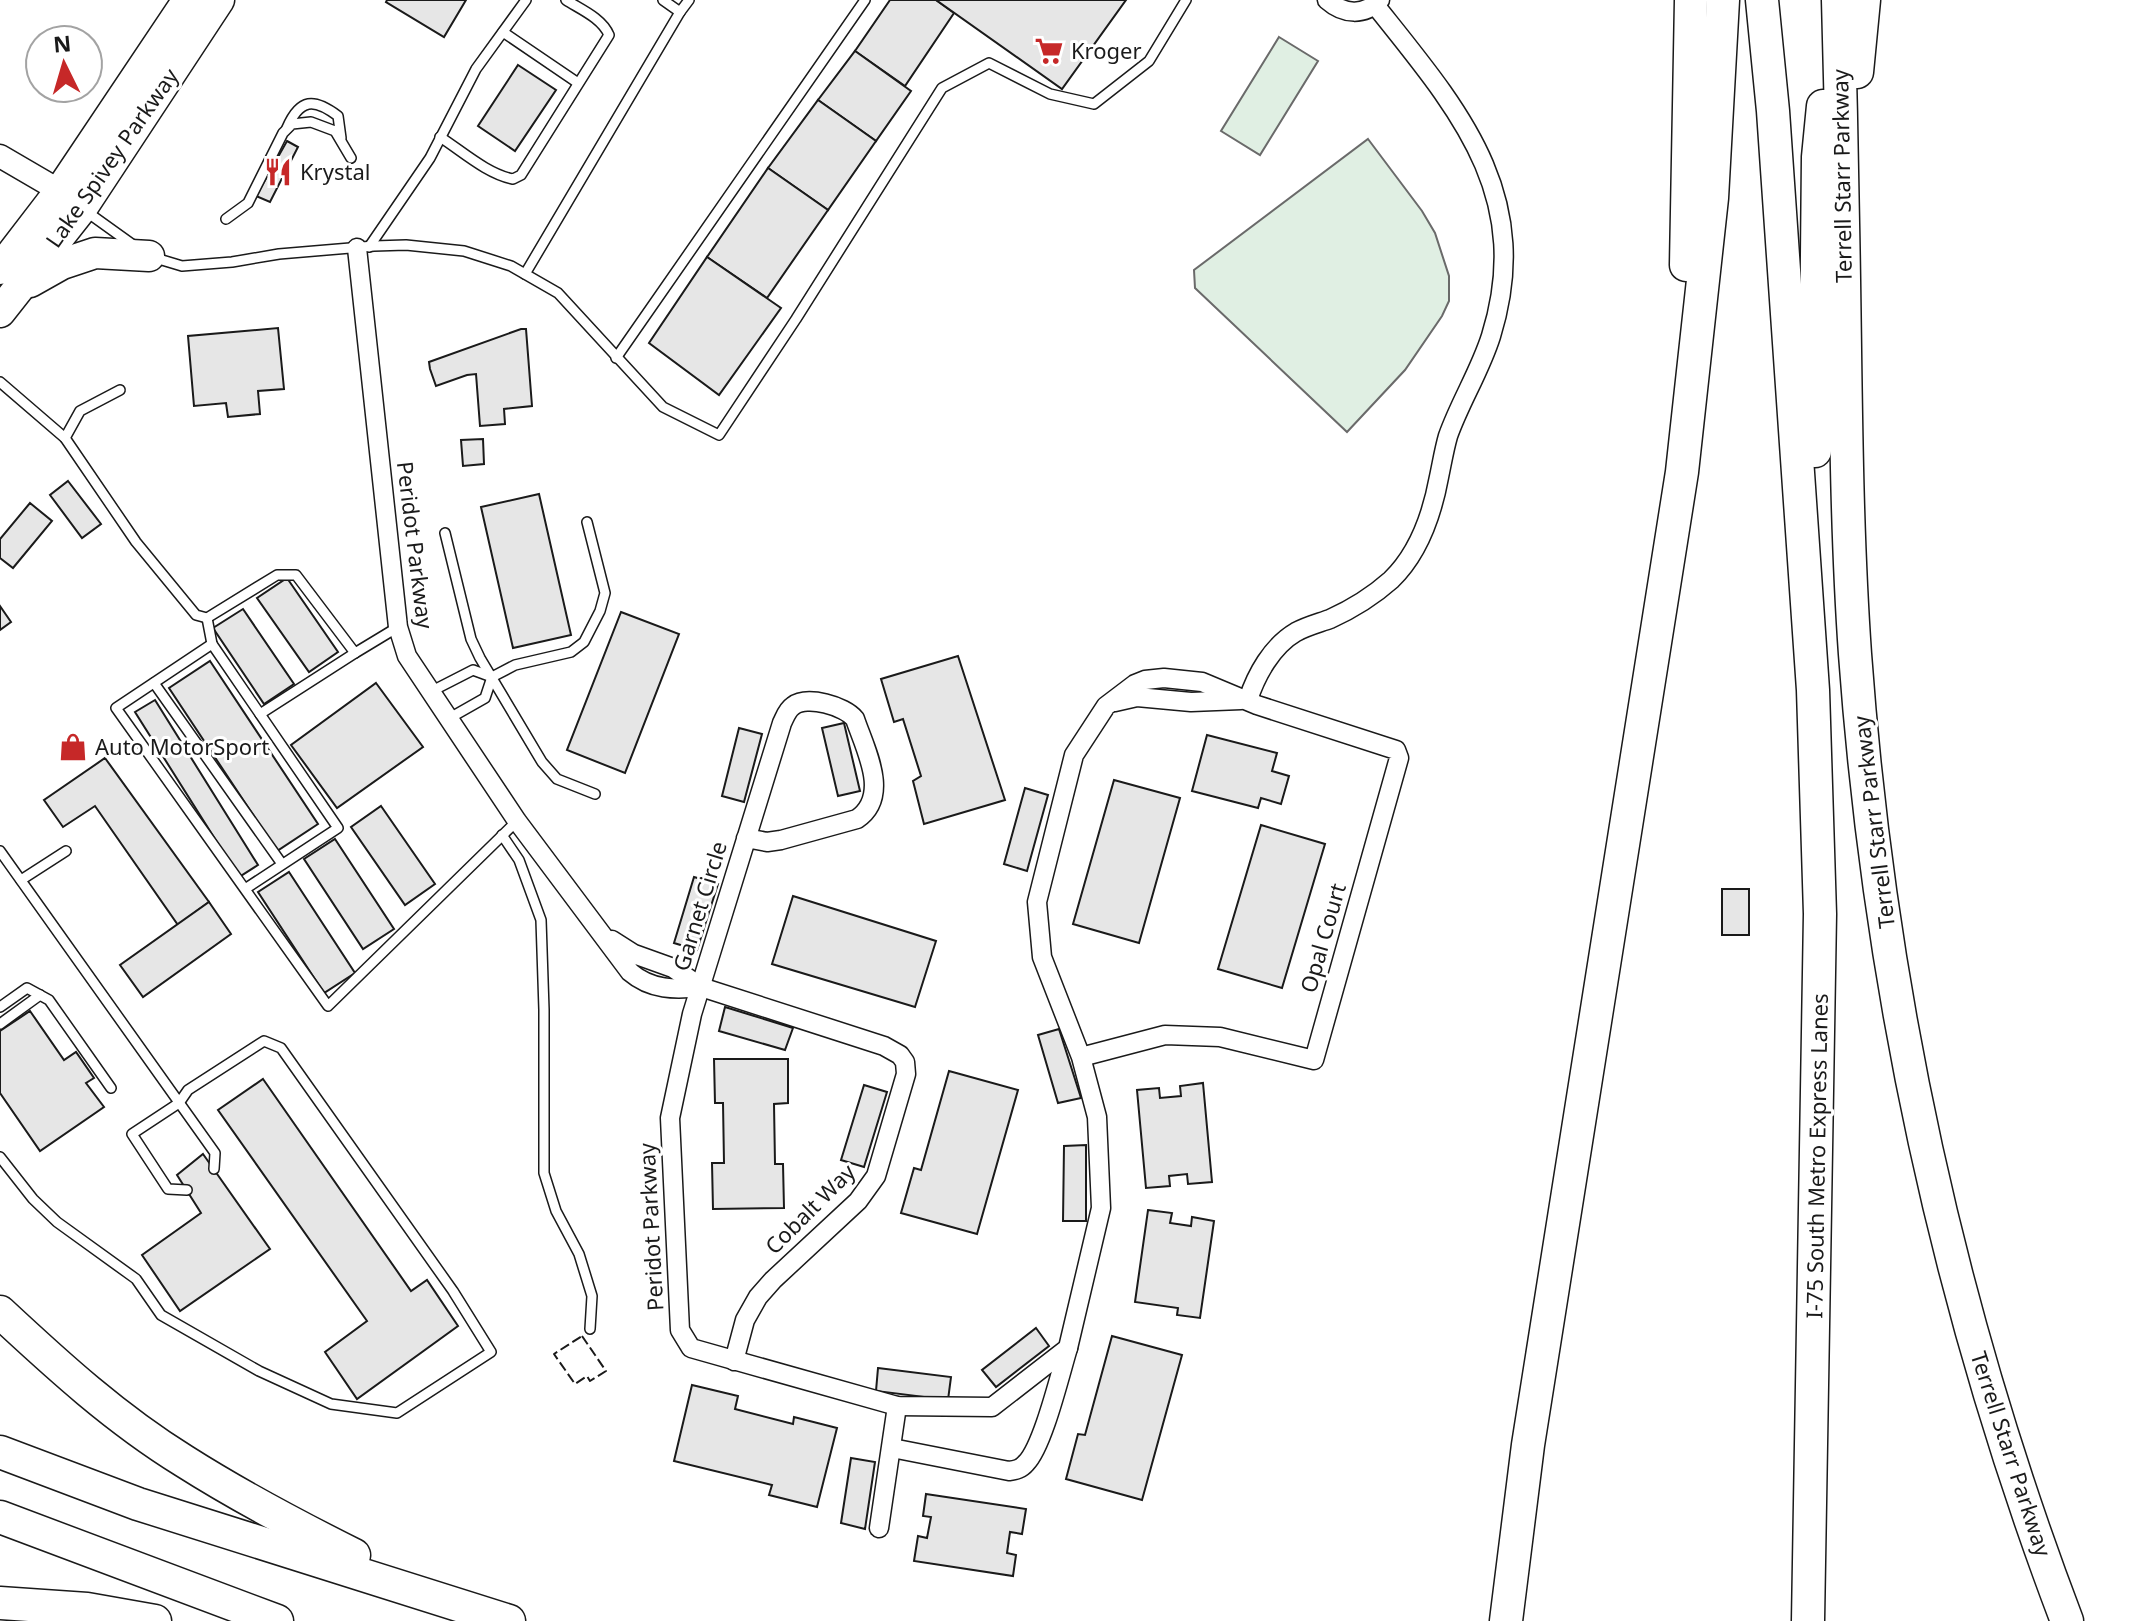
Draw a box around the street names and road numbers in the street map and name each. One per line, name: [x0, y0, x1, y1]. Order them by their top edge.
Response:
street label: Lake Spivey Parkway: [38, 61, 185, 253]
street label: Terrell Starr Parkway: [1824, 68, 1858, 283]
street label: Peridot Parkway: [391, 460, 441, 631]
street label: Terrell Starr Parkway: [1845, 713, 1901, 930]
street label: Garnet Circle: [665, 837, 733, 974]
street label: Opal Court: [1292, 880, 1352, 996]
street label: I-75 South Metro Express Lanes: [1798, 993, 1834, 1319]
street label: Peridot Parkway: [631, 1141, 669, 1312]
street label: Cobalt Way: [758, 1156, 861, 1260]
street label: Terrell Starr Parkway: [1965, 1347, 2060, 1561]

